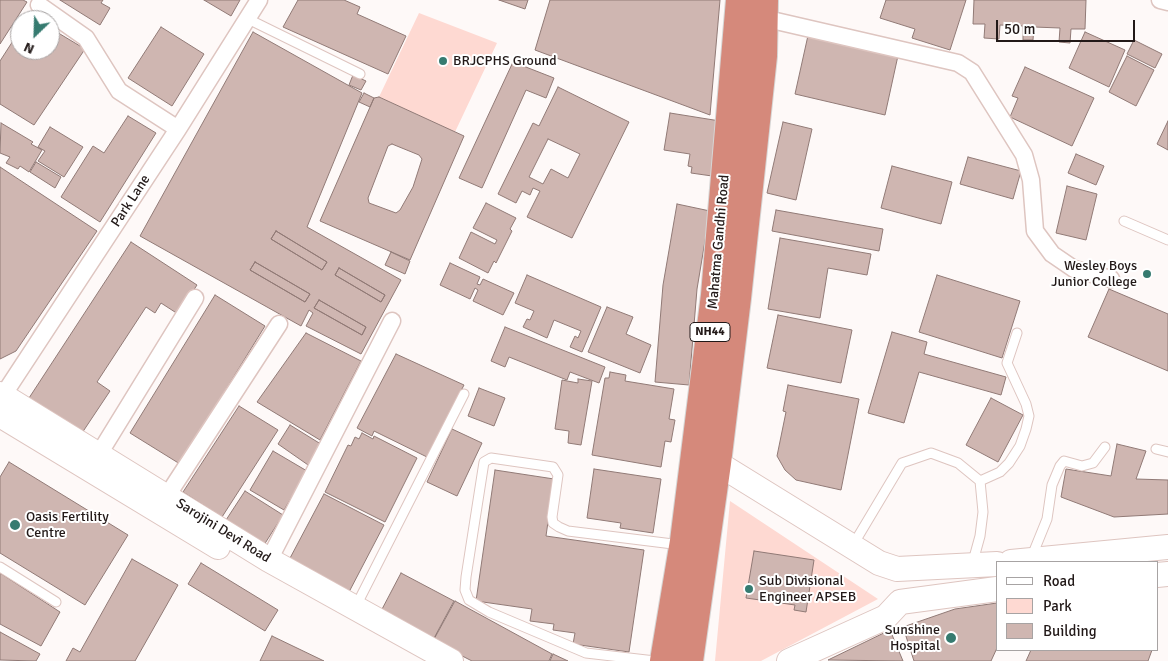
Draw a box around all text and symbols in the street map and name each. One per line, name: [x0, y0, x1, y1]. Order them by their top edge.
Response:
north arrow: [10, 10, 60, 60]
scale bar: [998, 10, 1137, 42]
text: 50 m: [1004, 20, 1035, 38]
text: N: [21, 38, 37, 58]
place label: BRJCPHS Ground: [453, 53, 557, 69]
marker: BRJCPHS Ground: [437, 55, 449, 67]
street label: Park Lane: [108, 172, 154, 230]
street label: Mahatma Gandhi Road: [705, 174, 733, 310]
place label: Wesley Boys Junior College: [1051, 258, 1137, 290]
marker: Wesley Boys Junior College: [1141, 268, 1153, 280]
road number: NH44: [690, 322, 730, 342]
street label: Sarojini Devi Road: [173, 495, 273, 567]
place label: Oasis Fertility Centre: [26, 509, 109, 542]
marker: Oasis Fertility Centre: [8, 518, 22, 532]
legend: [996, 561, 1158, 651]
text: Road: [1043, 572, 1075, 590]
place label: Sub Divisional Engineer APSEB: [759, 573, 856, 606]
marker: Sub Divisional Engineer APSEB: [743, 583, 755, 595]
text: Park: [1043, 597, 1072, 615]
place label: Sunshine Hospital: [885, 622, 940, 654]
text: Building: [1043, 622, 1097, 640]
marker: Sunshine Hospital: [944, 631, 958, 645]

